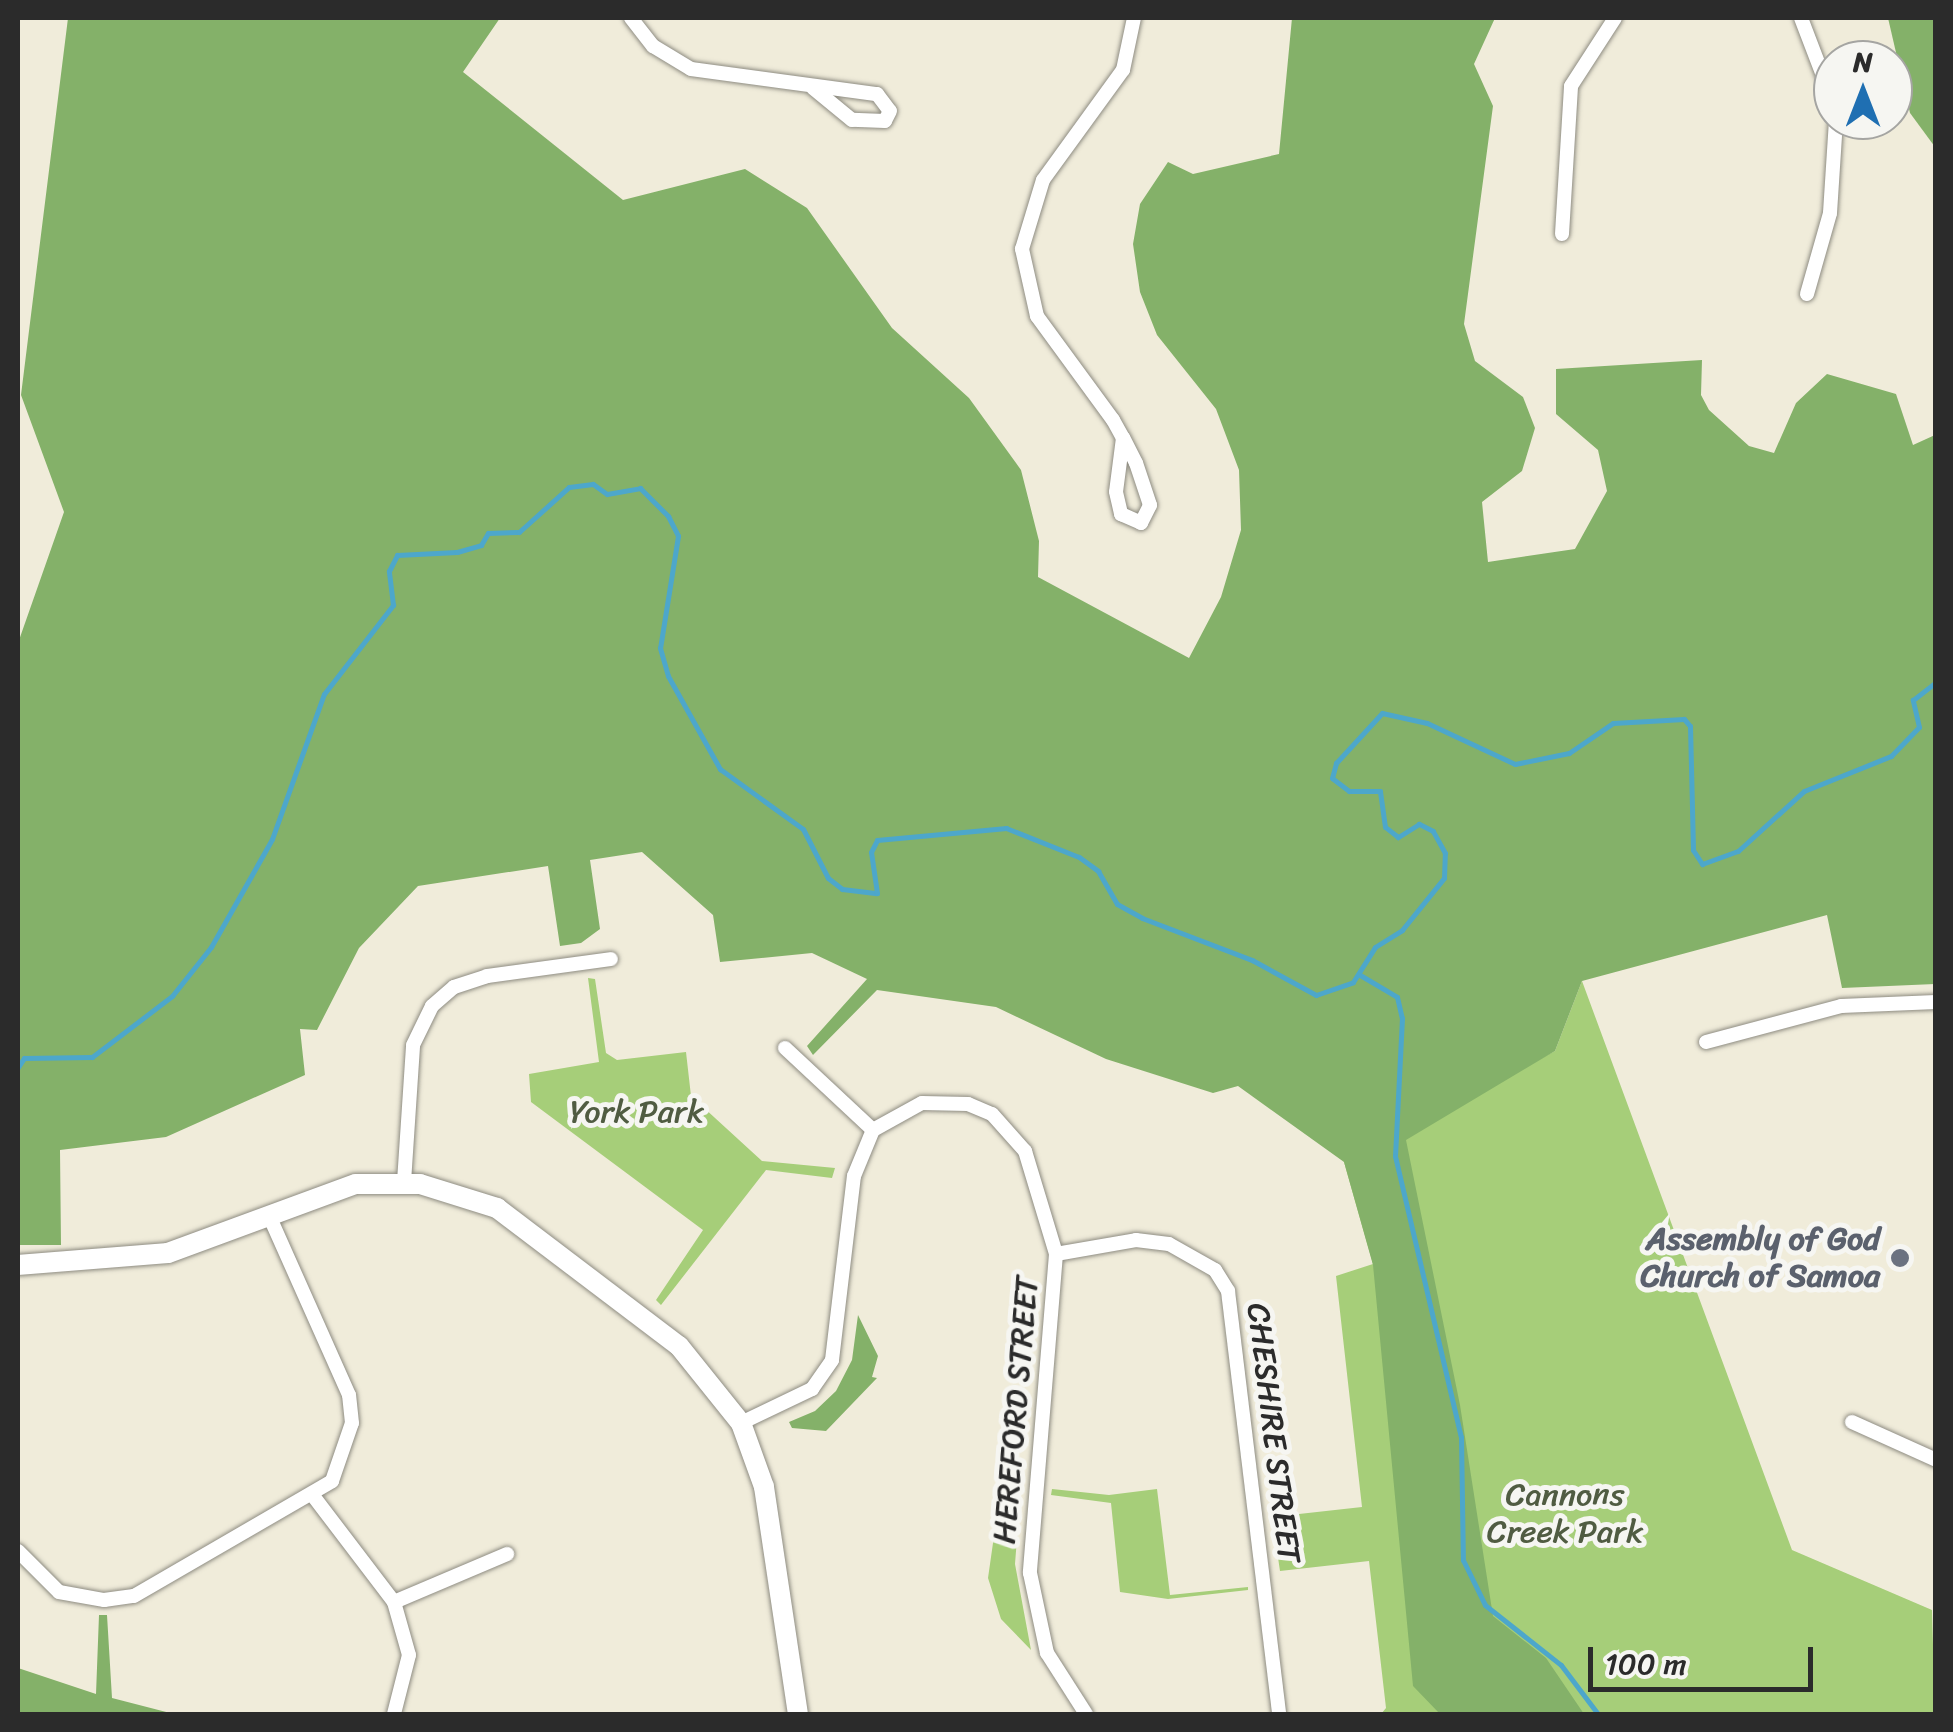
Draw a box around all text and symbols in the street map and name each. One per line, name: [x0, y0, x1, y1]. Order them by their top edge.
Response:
text: N: [1853, 37, 1873, 86]
north arrow: [1813, 40, 1913, 140]
park label: York Park: [570, 1093, 704, 1131]
place label: Assembly of God Church of Samoa: [1640, 1221, 1880, 1296]
marker: Assembly of God Church of Samoa: [1889, 1247, 1911, 1269]
street label: HEREFORD STREET: [985, 1273, 1047, 1547]
street label: CHESHIRE STREET: [1238, 1299, 1308, 1567]
park label: Cannons Creek Park: [1487, 1477, 1643, 1552]
scale bar: [1593, 1627, 1818, 1689]
text: 100 m: [1605, 1637, 1687, 1691]

